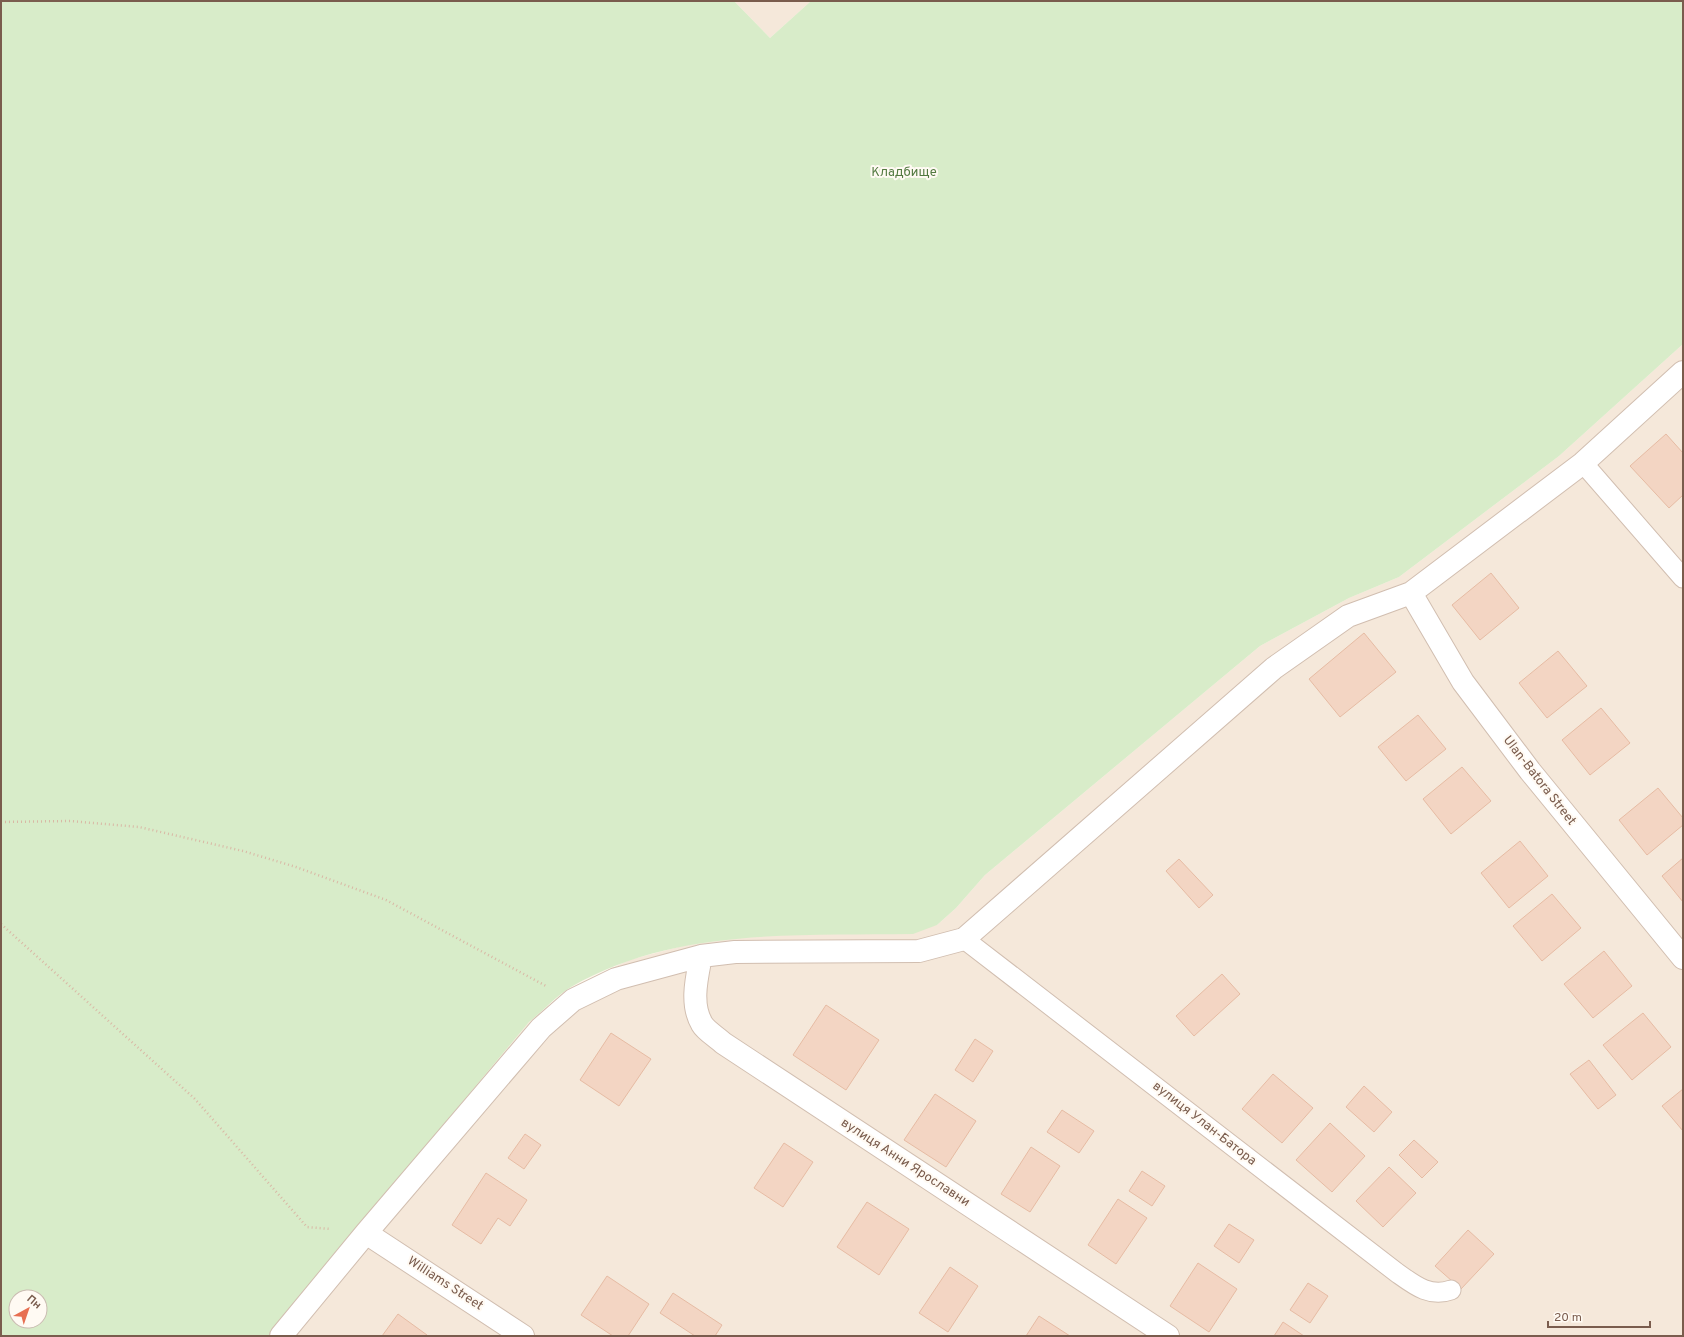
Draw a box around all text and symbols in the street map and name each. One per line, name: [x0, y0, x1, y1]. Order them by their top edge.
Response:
park label: Кладбище: [871, 165, 937, 181]
street label: Ulan-Batora Street: [1499, 733, 1579, 829]
street label: вулиця Улан-Батора: [1149, 1079, 1259, 1169]
street label: вулиця Анни Ярославни: [837, 1115, 973, 1211]
street label: Williams Street: [404, 1254, 486, 1315]
north arrow: [8, 1289, 48, 1329]
text: Пн: [24, 1292, 44, 1312]
scale bar: [1548, 1303, 1650, 1329]
text: 20 m: [1554, 1310, 1582, 1326]

